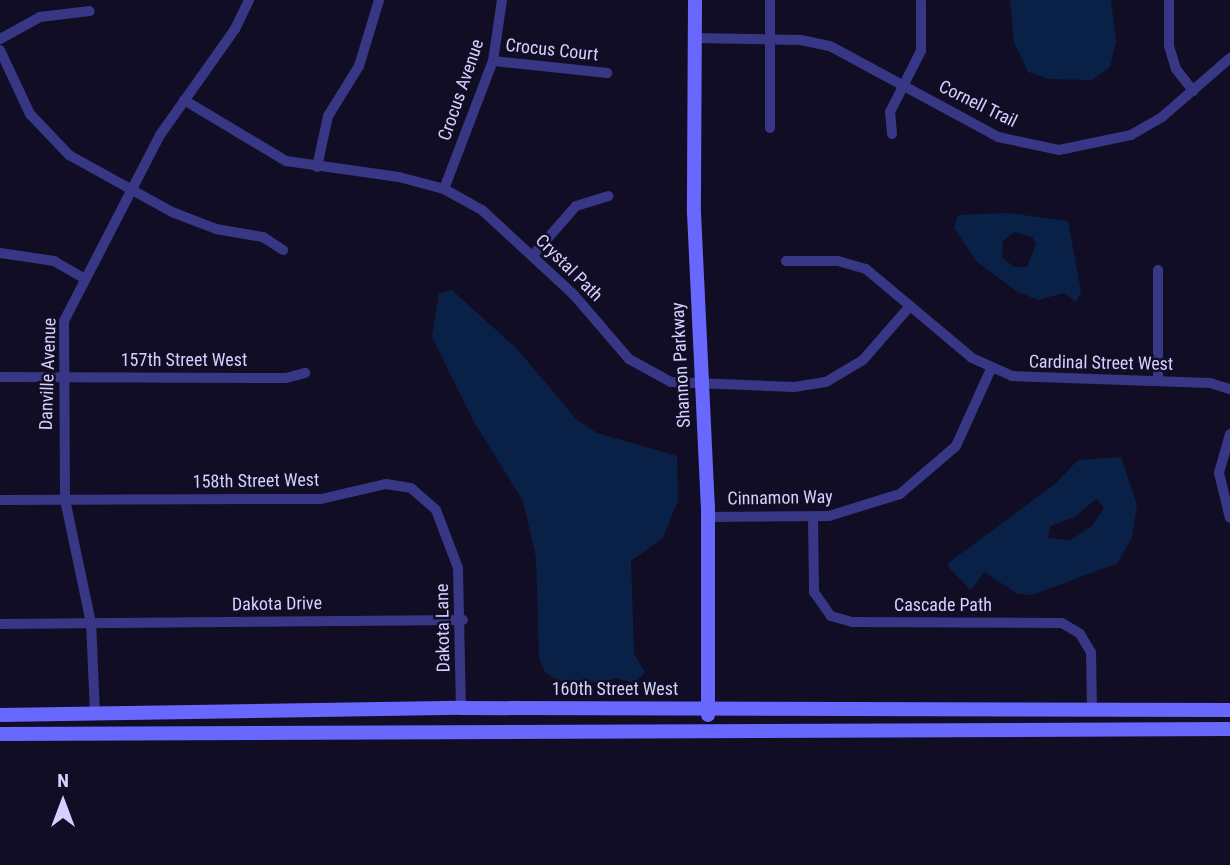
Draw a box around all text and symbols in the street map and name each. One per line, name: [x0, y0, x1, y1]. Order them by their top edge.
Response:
street label: Crocus Court: [505, 34, 599, 66]
street label: Crocus Avenue: [434, 37, 488, 143]
street label: Cornell Trail: [935, 76, 1021, 132]
street label: Crystal Path: [531, 230, 607, 306]
street label: Shannon Parkway: [667, 302, 695, 428]
street label: Danville Avenue: [35, 318, 61, 430]
street label: 157th Street West: [121, 349, 247, 371]
street label: Cardinal Street West: [1029, 351, 1173, 375]
street label: 158th Street West: [193, 469, 319, 493]
street label: Cinnamon Way: [727, 486, 833, 510]
street label: Dakota Lane: [431, 584, 455, 672]
street label: Dakota Drive: [232, 592, 322, 616]
street label: Cascade Path: [894, 594, 992, 616]
street label: 160th Street West: [552, 678, 678, 700]
north arrow: [28, 767, 98, 837]
text: N: [57, 769, 69, 792]

